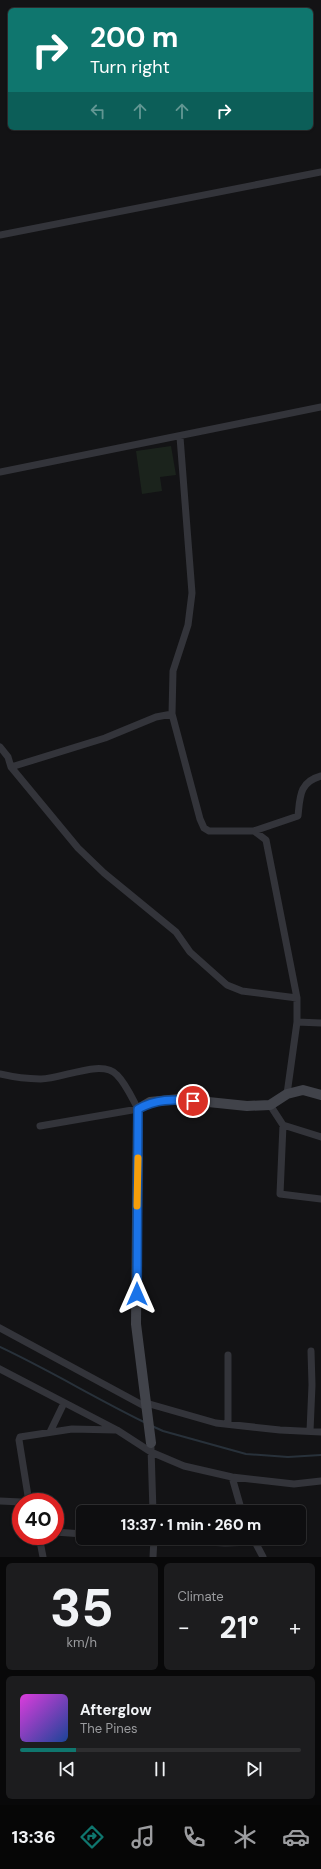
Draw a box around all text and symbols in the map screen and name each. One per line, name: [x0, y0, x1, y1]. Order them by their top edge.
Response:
text: 200 m: [90, 19, 178, 56]
icon: right: [24, 24, 76, 76]
text: Turn right: [90, 55, 170, 79]
icon: left: [87, 100, 109, 122]
icon: ahead: [129, 100, 151, 122]
icon: ahead: [171, 100, 193, 122]
icon: right: [213, 100, 235, 122]
pin: [176, 1084, 210, 1118]
icon: arrive: [182, 1090, 204, 1112]
position arrow: [116, 1273, 158, 1315]
speed limit sign: 40: [12, 1493, 64, 1545]
text: 13:37 · 1 min · 260 m: [121, 1515, 261, 1535]
text: 35: [50, 1574, 114, 1642]
text: Climate: [178, 1588, 224, 1605]
text: 21°: [220, 1608, 259, 1647]
text: −: [178, 1613, 190, 1642]
text: +: [289, 1613, 301, 1642]
text: km/h: [66, 1634, 97, 1651]
text: Afterglow: [80, 1700, 152, 1720]
text: The Pines: [80, 1720, 138, 1737]
icon: previous: [56, 1758, 78, 1780]
icon: pause: [149, 1758, 171, 1780]
icon: next: [243, 1758, 265, 1780]
icon: directions: [78, 1823, 106, 1851]
icon: music: [129, 1823, 157, 1851]
icon: phone: [180, 1823, 208, 1851]
icon: climate: [231, 1823, 259, 1851]
icon: car: [282, 1823, 310, 1851]
text: 13:36: [11, 1825, 56, 1849]

